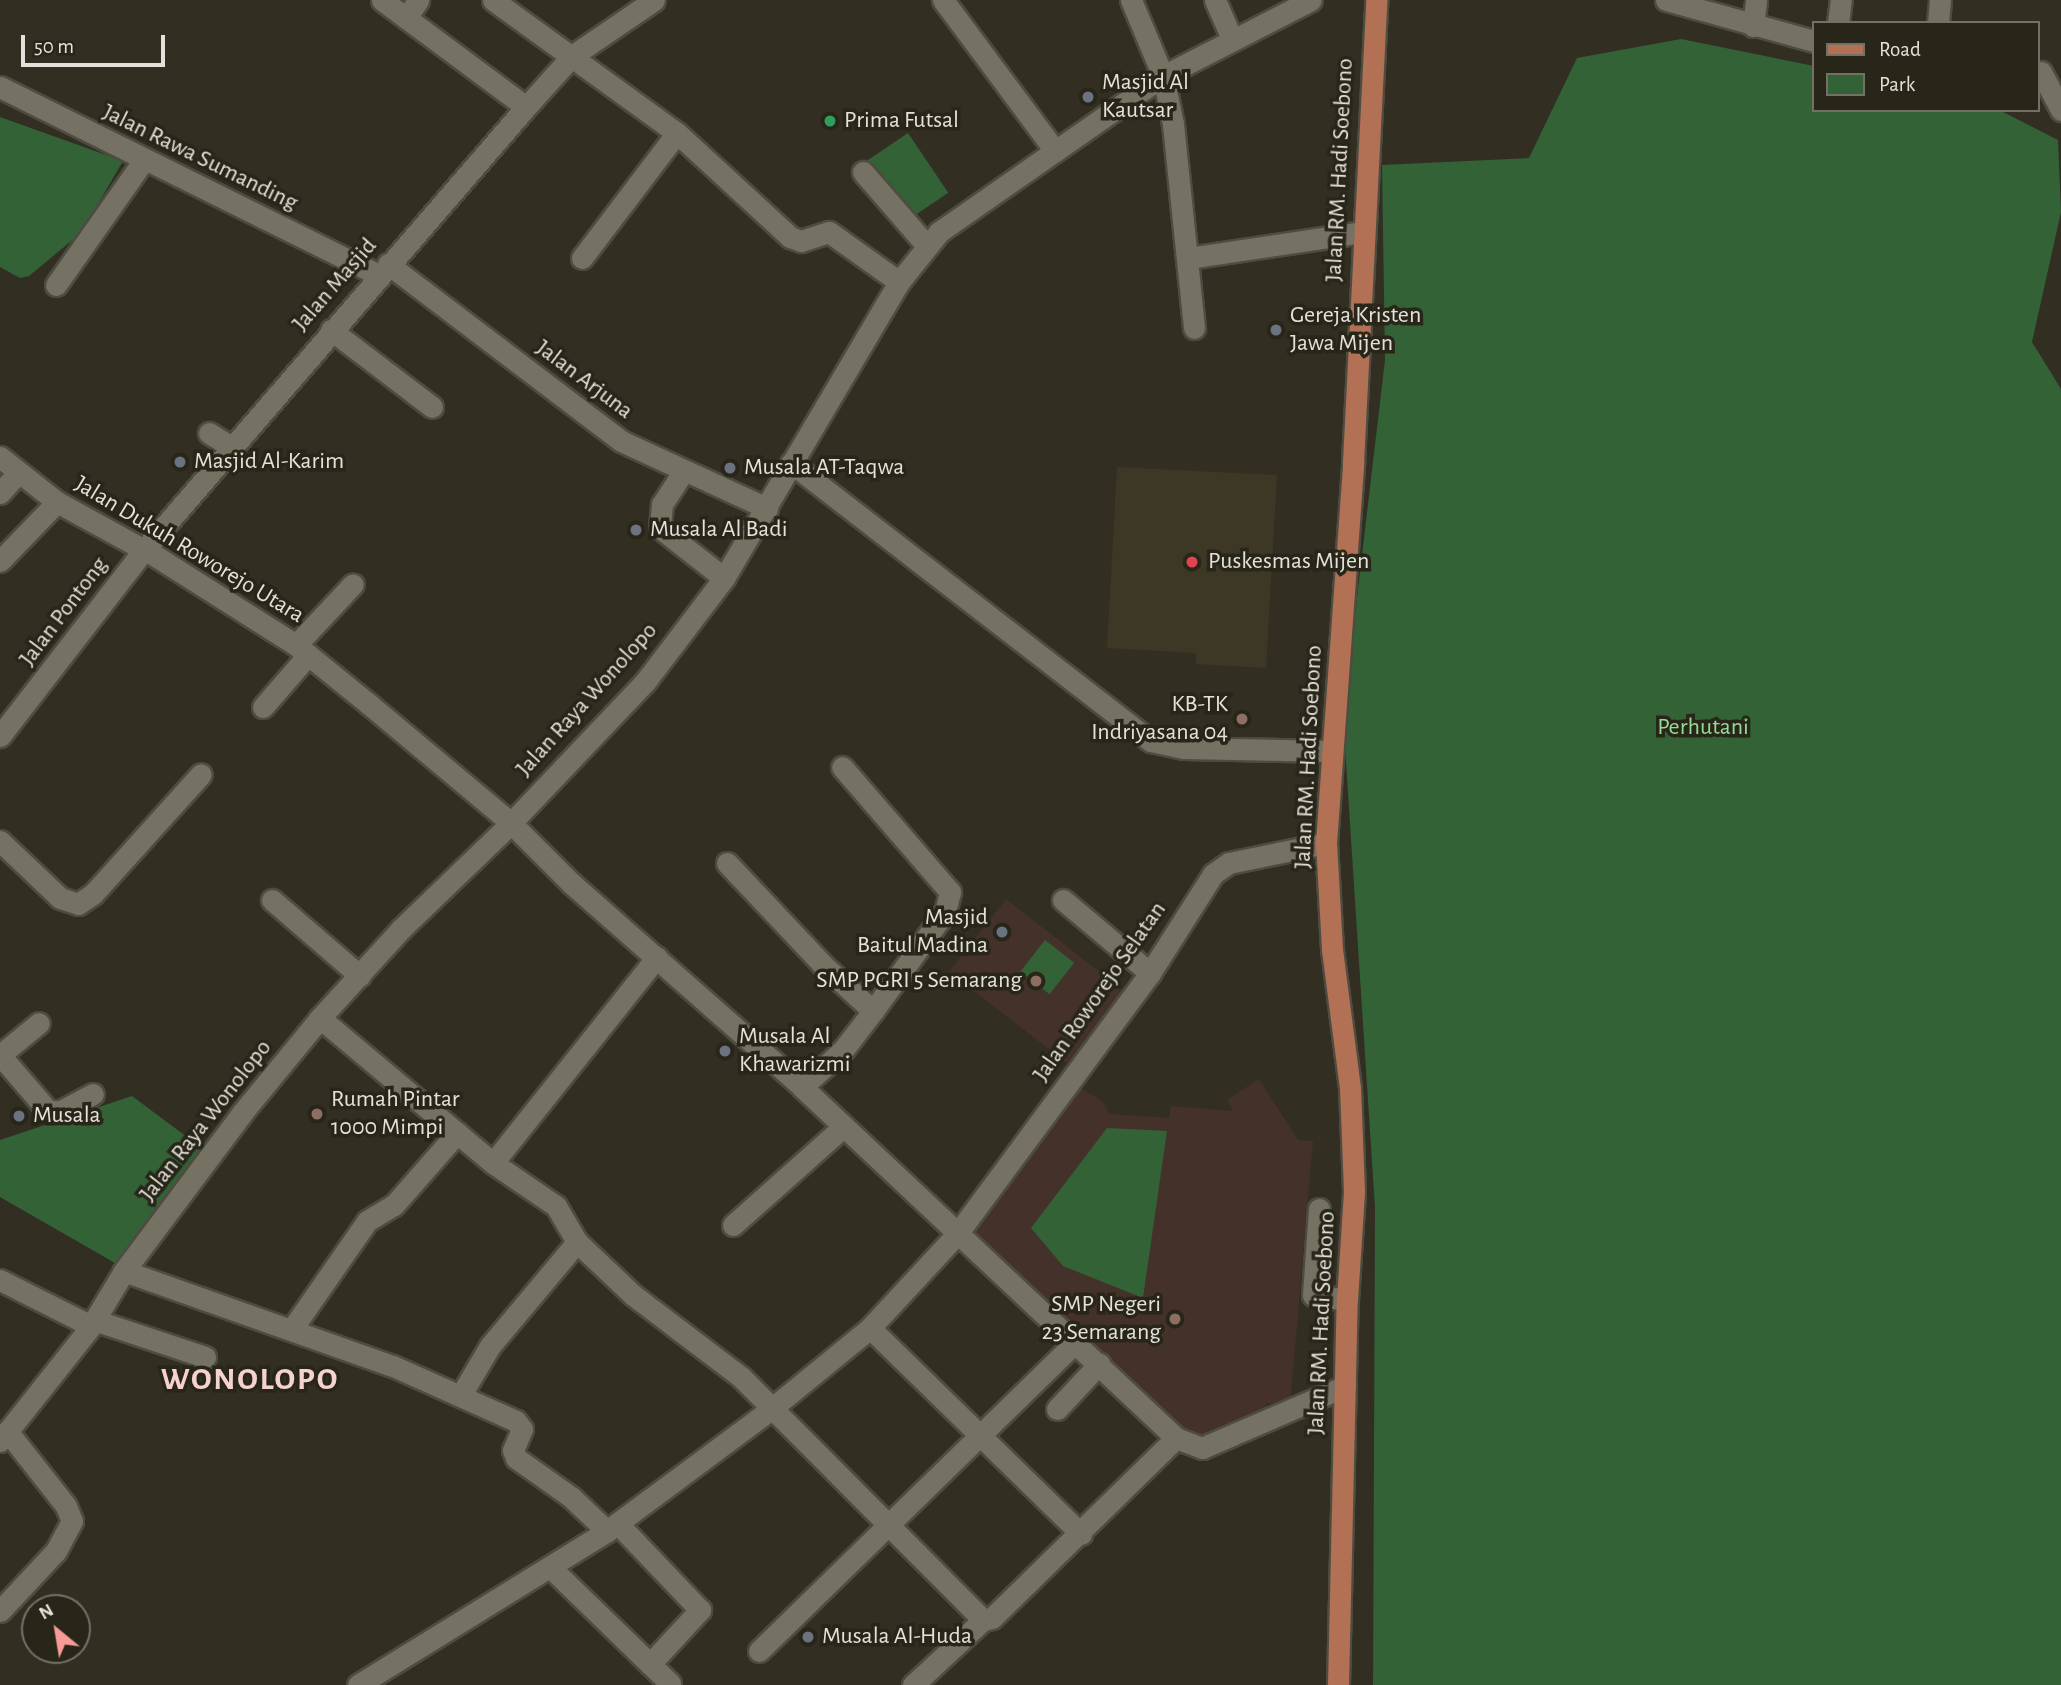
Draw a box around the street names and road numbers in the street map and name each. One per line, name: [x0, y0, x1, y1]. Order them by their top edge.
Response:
street label: Jalan RM. Hadi Soebono: [1320, 57, 1360, 283]
street label: Jalan Rawa Sumanding: [98, 98, 302, 218]
street label: Jalan Masjid: [287, 232, 383, 338]
street label: Jalan Arjuna: [530, 334, 638, 426]
street label: Jalan Dukuh Roworejo Utara: [69, 470, 309, 630]
street label: Jalan Pontong: [14, 552, 114, 672]
street label: Jalan Raya Wonolopo: [510, 617, 664, 783]
street label: Jalan RM. Hadi Soebono: [1289, 644, 1329, 870]
street label: Jalan Roworejo Selatan: [1027, 896, 1173, 1088]
street label: Jalan Raya Wonolopo: [134, 1034, 278, 1208]
street label: Jalan RM. Hadi Soebono: [1302, 1210, 1342, 1436]

